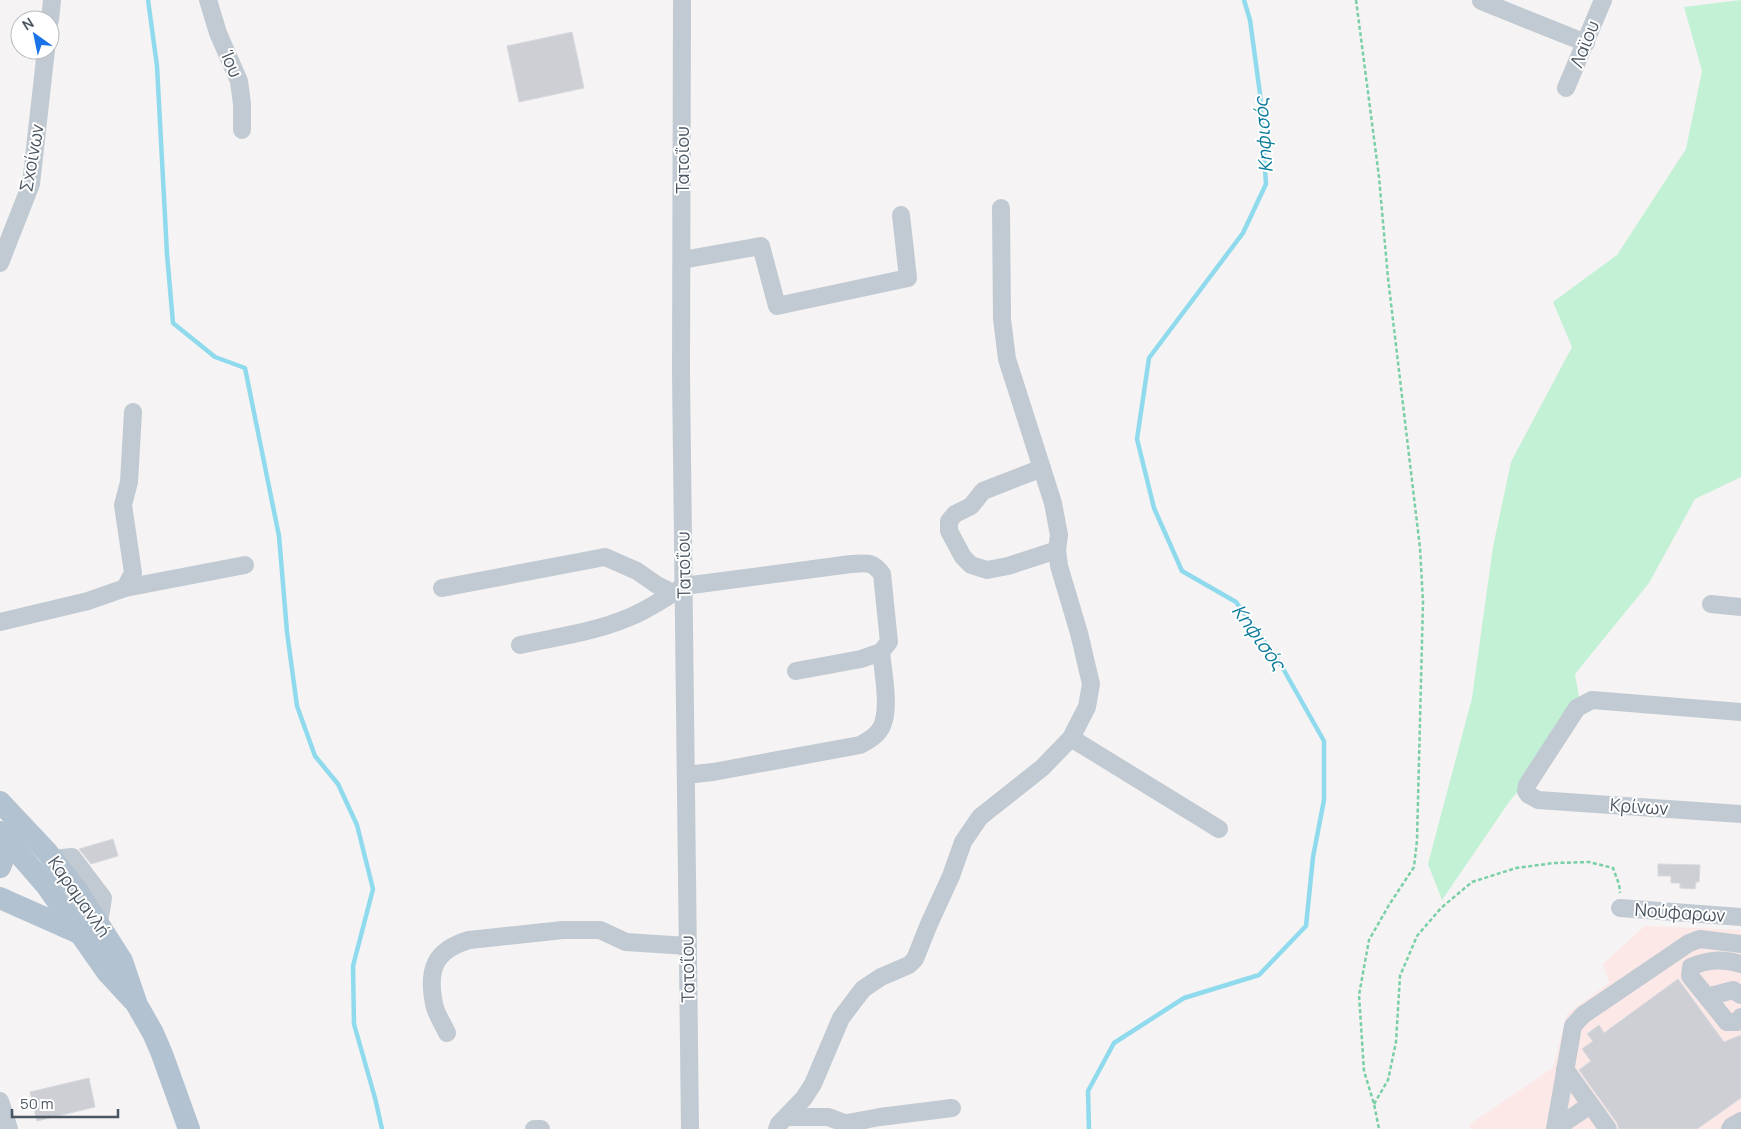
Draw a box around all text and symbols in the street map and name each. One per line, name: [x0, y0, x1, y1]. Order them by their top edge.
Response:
north arrow: [10, 10, 60, 60]
text: N: [18, 13, 37, 34]
street label: Λαϊου: [1564, 17, 1604, 71]
street label: Ίου: [216, 46, 248, 81]
water label: Κηφισός: [1247, 95, 1279, 174]
street label: Σχοίνων: [13, 122, 49, 194]
street label: Τατοΐου: [670, 126, 694, 194]
street label: Τατοΐου: [670, 531, 696, 599]
water label: Κηφισός: [1226, 599, 1293, 677]
street label: Κρίνων: [1609, 792, 1669, 820]
street label: Καραμανλή: [43, 851, 117, 942]
street label: Νούφαρων: [1634, 897, 1726, 927]
street label: Τατοΐου: [674, 935, 700, 1003]
scale bar: [12, 1086, 119, 1118]
text: 50 m: [20, 1093, 54, 1114]

